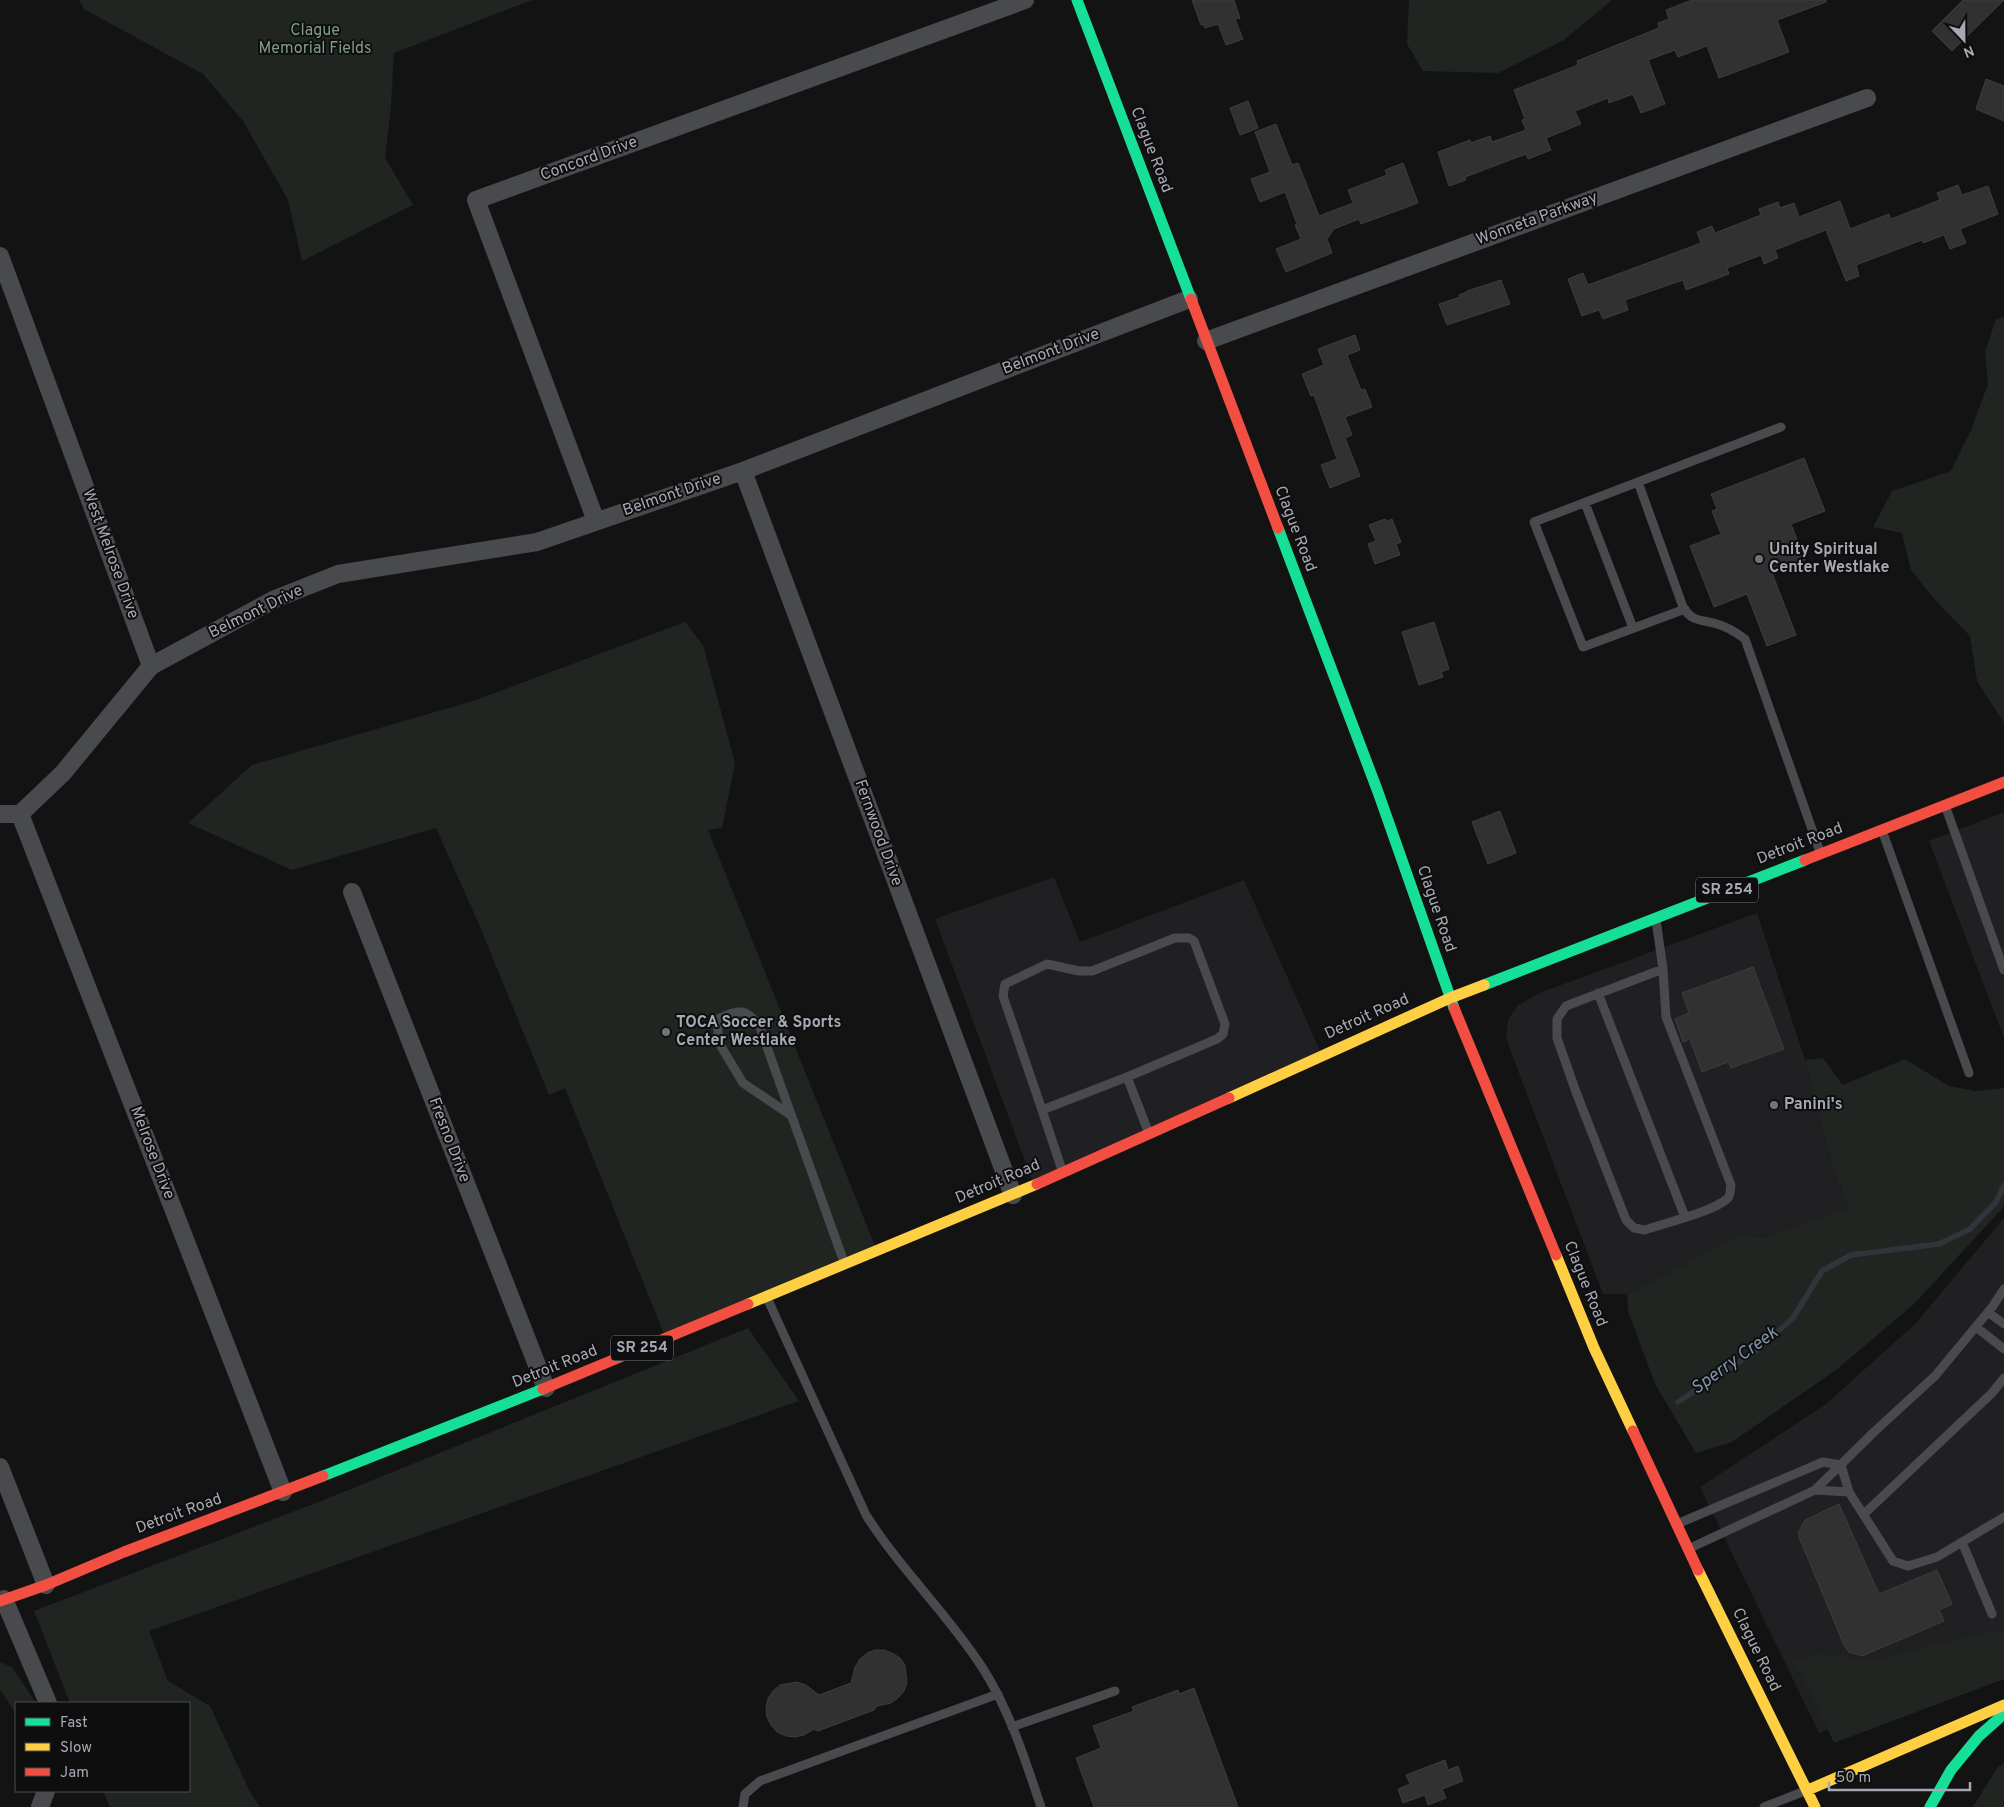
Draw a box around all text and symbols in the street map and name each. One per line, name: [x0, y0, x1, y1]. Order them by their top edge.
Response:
north arrow: [1939, 15, 1989, 65]
park label: Clague Memorial Fields: [258, 21, 372, 59]
text: N: [1960, 41, 1976, 60]
street label: Clague Road: [1125, 104, 1177, 196]
street label: Concord Drive: [538, 132, 640, 186]
street label: Wonneta Parkway: [1474, 188, 1600, 250]
street label: Belmont Drive: [1000, 324, 1102, 380]
street label: Belmont Drive: [620, 469, 724, 521]
street label: Clague Road: [1269, 483, 1321, 575]
street label: West Melrose Drive: [77, 486, 143, 622]
place label: Unity Spiritual Center Westlake: [1769, 540, 1890, 578]
marker: Unity Spiritual Center Westlake: [1753, 553, 1765, 565]
street label: Belmont Drive: [206, 581, 306, 643]
street label: Fernwood Drive: [849, 777, 907, 889]
street label: Detroit Road: [1754, 818, 1846, 870]
street label: Clague Road: [1412, 863, 1460, 955]
road number: SR 254: [1696, 878, 1758, 902]
street label: Detroit Road: [1322, 990, 1412, 1044]
place label: TOCA Soccer & Sports Center Westlake: [676, 1013, 841, 1051]
marker: TOCA Soccer & Sports Center Westlake: [660, 1026, 672, 1038]
street label: Fresno Drive: [424, 1095, 474, 1185]
place label: Panini's: [1784, 1095, 1843, 1115]
marker: Panini's: [1768, 1099, 1780, 1111]
street label: Melrose Drive: [125, 1104, 179, 1202]
street label: Detroit Road: [953, 1155, 1043, 1209]
street label: Clague Road: [1559, 1238, 1611, 1330]
water label: Sperry Creek: [1687, 1321, 1784, 1400]
road number: SR 254: [611, 1336, 673, 1360]
street label: Detroit Road: [509, 1341, 601, 1393]
street label: Detroit Road: [133, 1489, 225, 1539]
street label: Clague Road: [1727, 1605, 1785, 1695]
legend: [15, 1702, 190, 1792]
text: Fast: [60, 1714, 88, 1733]
text: Slow: [60, 1739, 92, 1758]
scale bar: [1829, 1760, 1970, 1792]
text: Jam: [60, 1764, 89, 1783]
text: 50 m: [1836, 1769, 1871, 1788]

